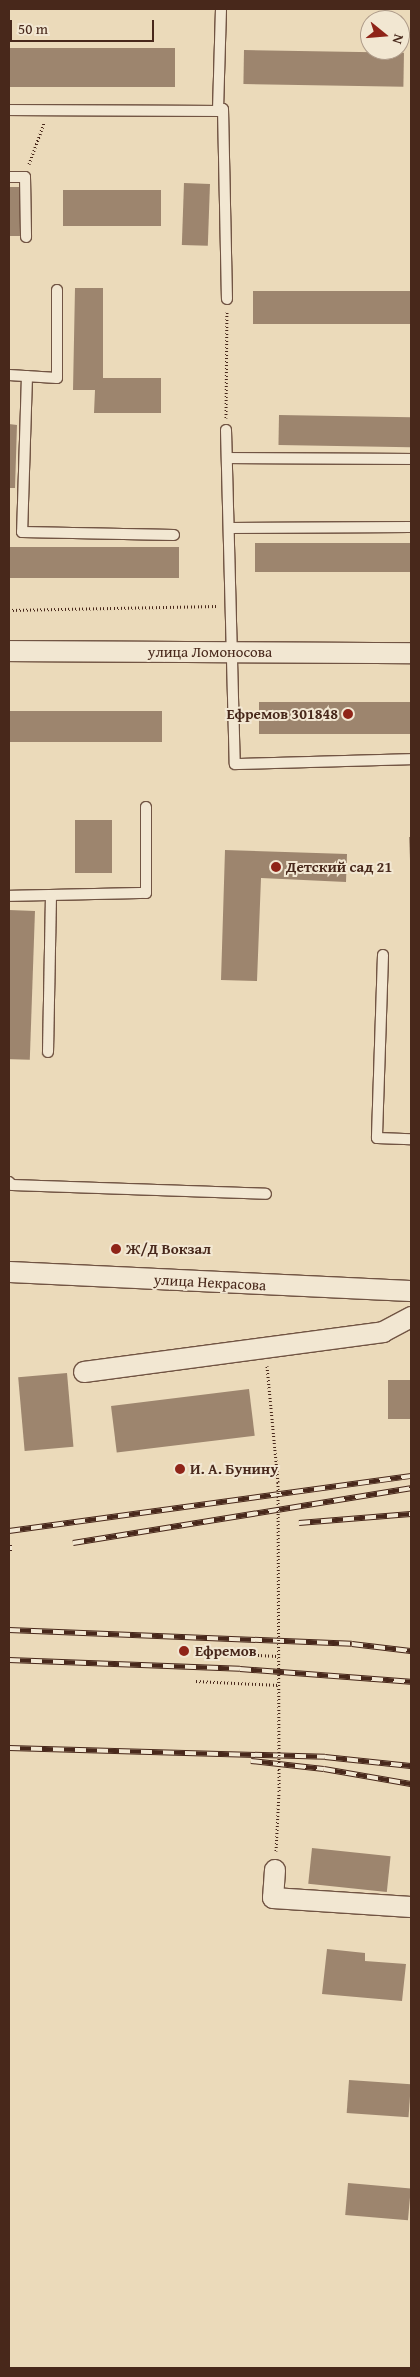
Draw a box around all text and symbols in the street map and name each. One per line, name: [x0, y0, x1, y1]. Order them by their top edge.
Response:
scale bar: [12, 10, 156, 42]
north arrow: [360, 10, 410, 60]
text: 50 m: [18, 18, 48, 39]
text: N: [387, 32, 409, 46]
street label: улица Ломоносова: [148, 643, 272, 661]
place label: Ефремов 301848: [226, 705, 338, 723]
marker: Ефремов 301848: [342, 708, 354, 720]
place label: Детский сад 21: [286, 858, 392, 876]
marker: Детский сад 21: [270, 861, 282, 873]
place label: Ж/Д Вокзал: [126, 1240, 211, 1258]
marker: Ж/Д Вокзал: [110, 1243, 122, 1255]
street label: улица Некрасова: [153, 1270, 267, 1294]
place label: И. А. Бунину: [190, 1460, 278, 1478]
marker: И. А. Бунину: [174, 1463, 186, 1475]
place label: Ефремов: [195, 1642, 257, 1660]
marker: Ефремов: [177, 1644, 191, 1658]

